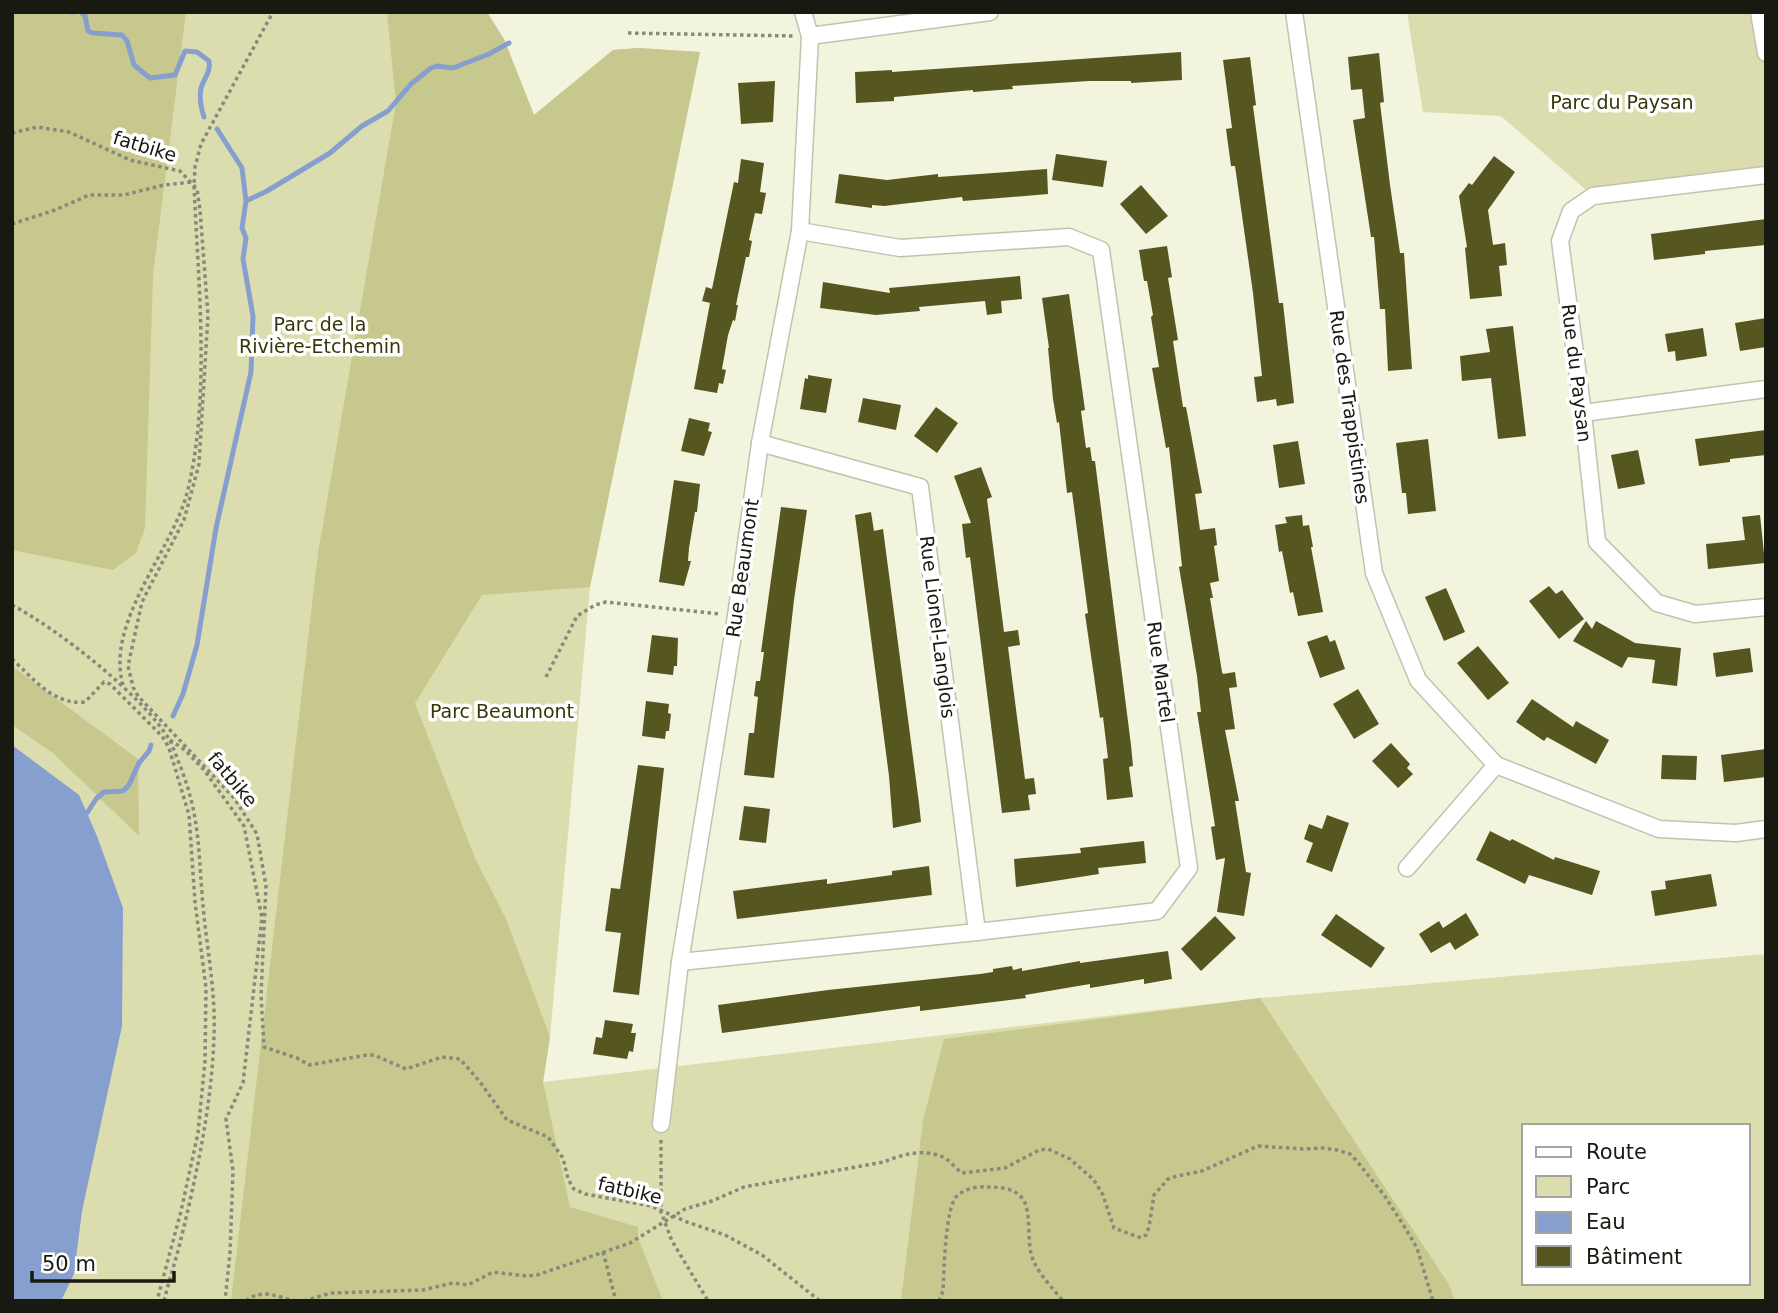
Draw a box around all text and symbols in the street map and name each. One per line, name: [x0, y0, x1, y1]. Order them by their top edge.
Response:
park label: Parc du Paysan: [1550, 91, 1694, 113]
street label: fatbike: [111, 126, 179, 166]
street label: Rue du Paysan: [1558, 303, 1596, 443]
street label: Rue des Trappistines: [1325, 309, 1375, 505]
park label: Parc de la Rivière-Etchemin: [239, 313, 401, 357]
street label: Rue Beaumont: [721, 497, 763, 639]
street label: Rue Lionel-Langlois: [916, 534, 960, 720]
street label: Rue Martel: [1143, 620, 1179, 724]
park label: Parc Beaumont: [430, 700, 574, 722]
street label: fatbike: [204, 747, 262, 811]
legend: [1522, 1124, 1750, 1285]
text: Route: [1586, 1140, 1647, 1164]
street label: fatbike: [596, 1172, 664, 1208]
text: Parc: [1586, 1175, 1630, 1199]
text: Eau: [1586, 1210, 1625, 1234]
scale bar: [32, 1240, 173, 1284]
text: Bâtiment: [1586, 1245, 1682, 1269]
text: 50 m: [42, 1252, 96, 1276]

